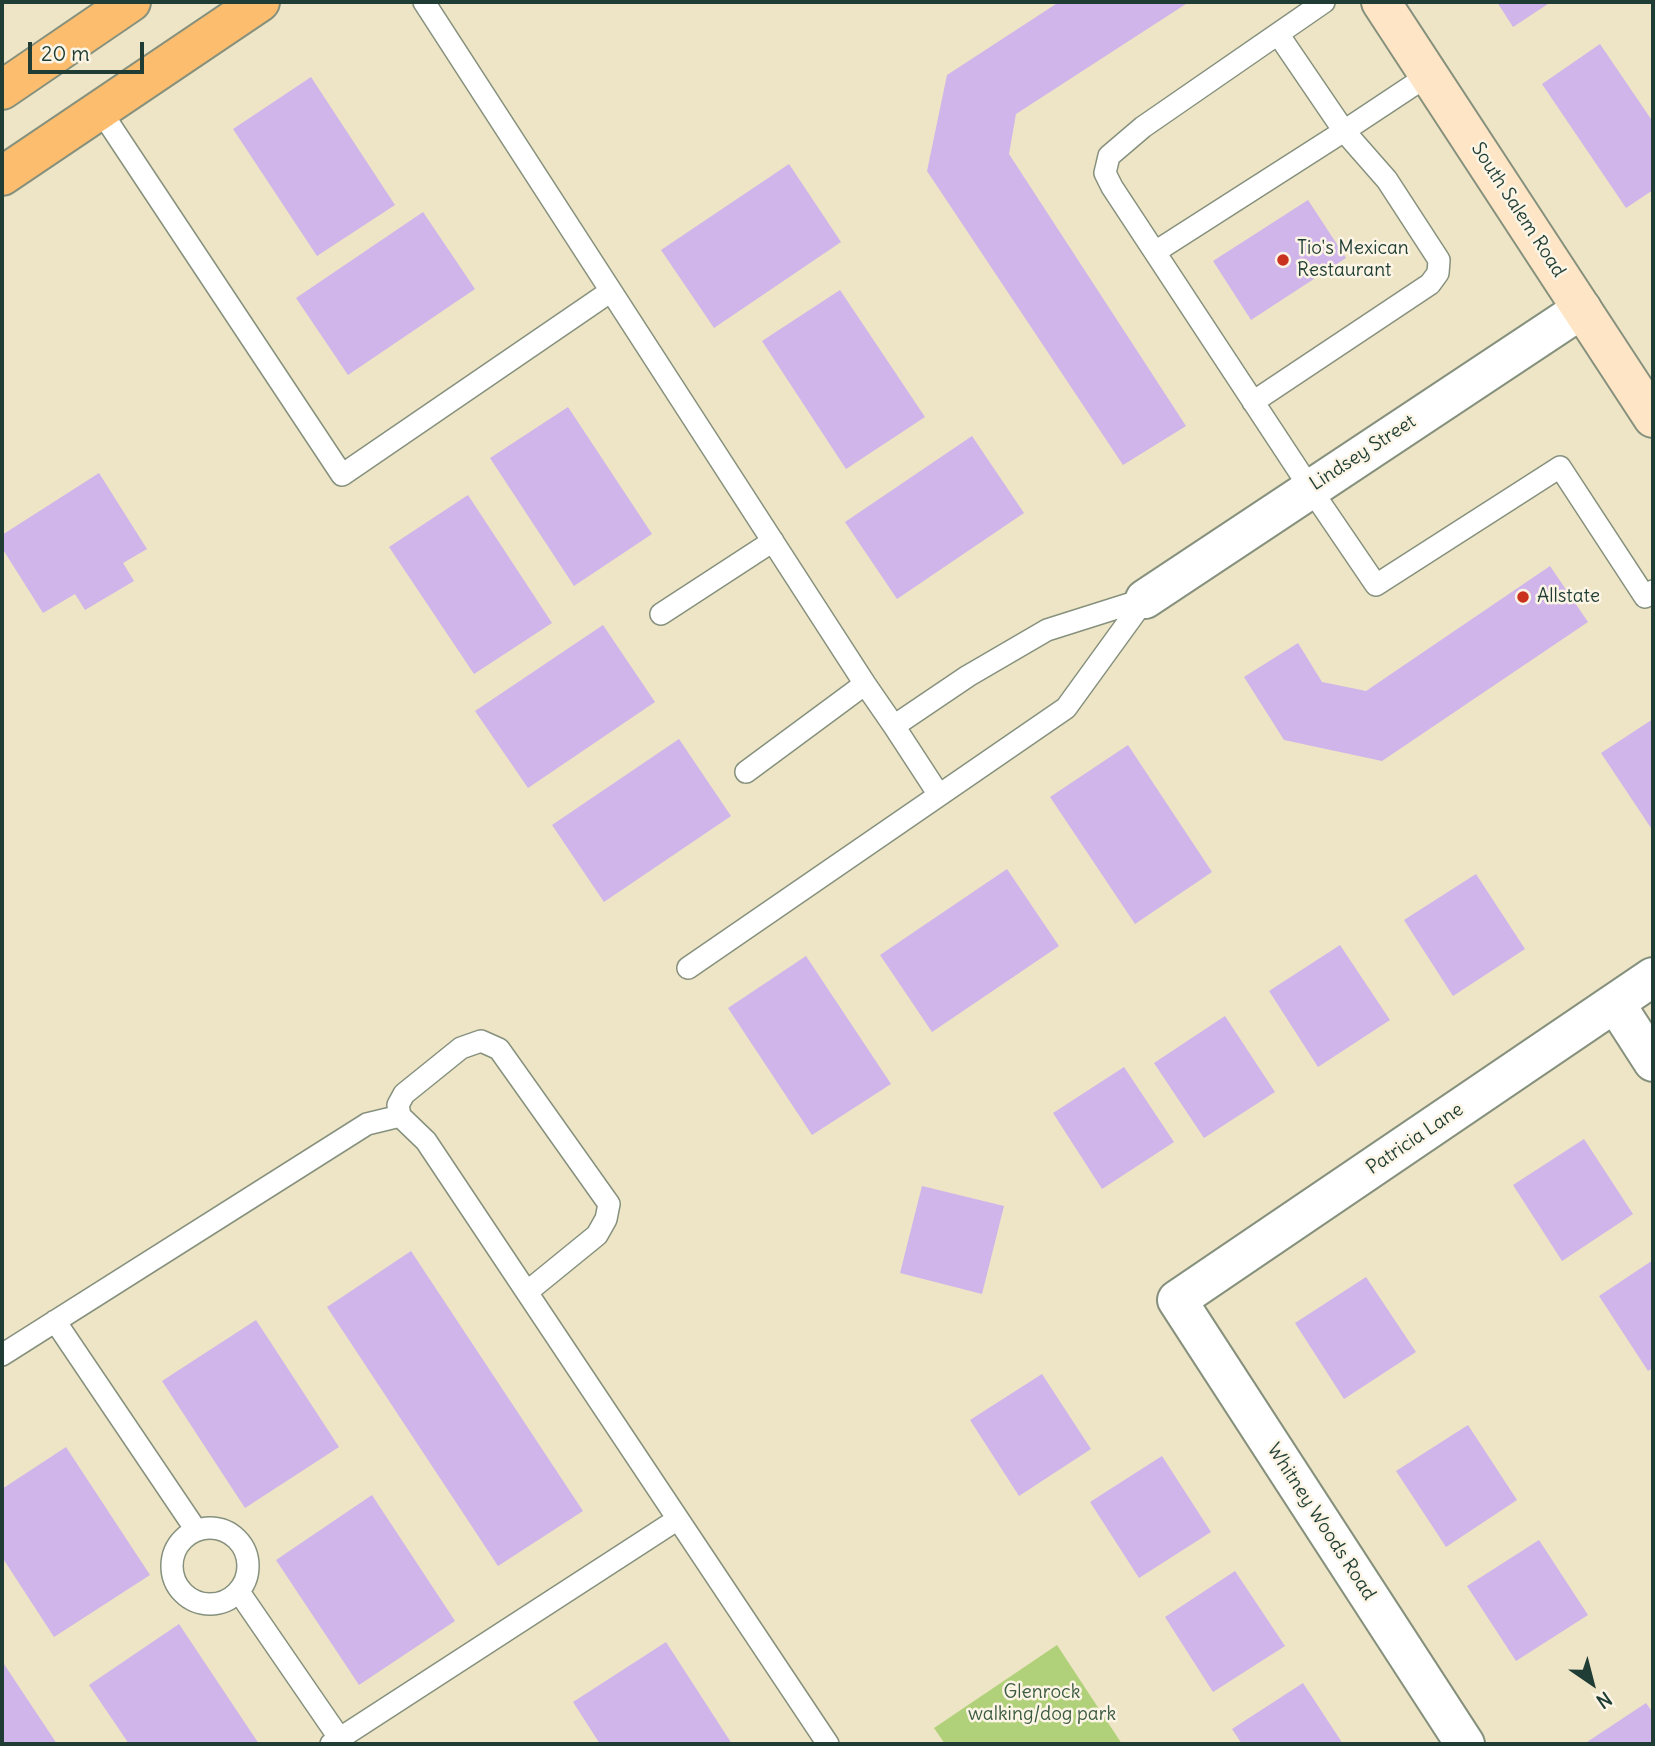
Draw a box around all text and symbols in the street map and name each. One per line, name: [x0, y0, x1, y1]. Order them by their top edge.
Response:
scale bar: [32, 28, 147, 72]
text: 20 m: [41, 40, 90, 67]
street label: South Salem Road: [1466, 138, 1570, 282]
place label: Tio's Mexican Restaurant: [1297, 238, 1409, 282]
marker: Tio's Mexican Restaurant: [1275, 252, 1291, 268]
street label: Lindsey Street: [1306, 410, 1420, 496]
place label: Allstate: [1537, 586, 1600, 608]
marker: Allstate: [1515, 589, 1531, 605]
street label: Patricia Lane: [1362, 1098, 1468, 1180]
street label: Whitney Woods Road: [1262, 1439, 1380, 1605]
north arrow: [1557, 1648, 1627, 1718]
park label: Glenrock walking/dog park: [968, 1682, 1116, 1726]
text: N: [1592, 1687, 1616, 1714]

